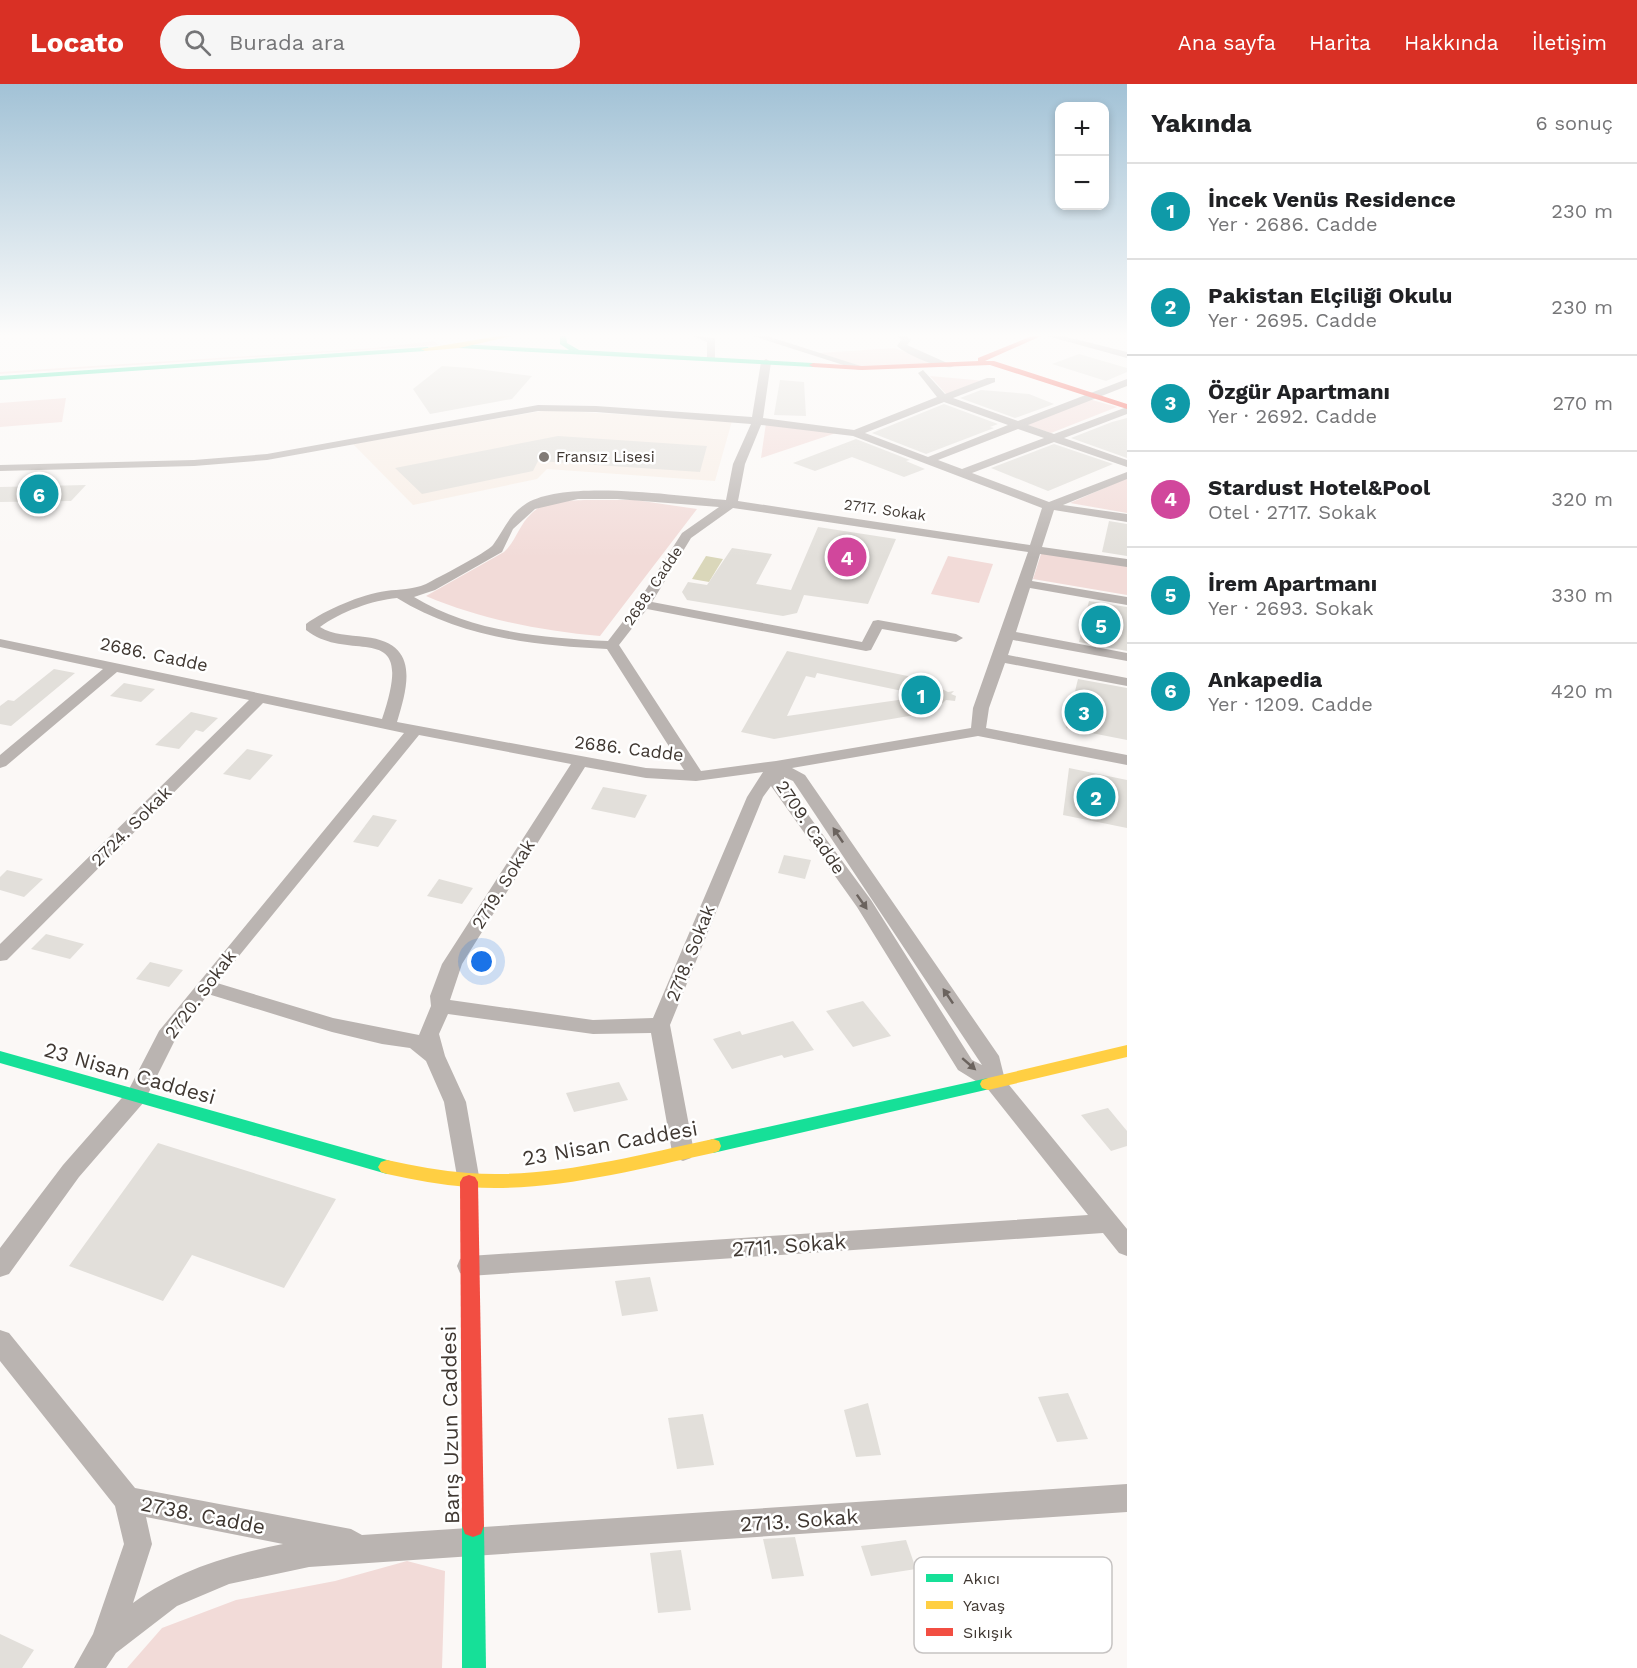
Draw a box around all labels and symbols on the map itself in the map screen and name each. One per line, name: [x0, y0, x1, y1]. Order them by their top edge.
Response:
place label: Fransız Lisesi: [556, 448, 655, 466]
marker: Fransız Lisesi: [537, 450, 551, 464]
pin: 6: [20, 472, 58, 516]
street label: 2717. Sokak: [843, 495, 928, 525]
pin: 4: [828, 534, 866, 580]
street label: 2688. Cadde: [620, 543, 686, 629]
pin: 5: [1082, 602, 1120, 648]
street label: 2686. Cadde: [98, 632, 210, 676]
pin: 1: [902, 672, 940, 718]
pin: 3: [1064, 690, 1104, 734]
street label: 2686. Cadde: [573, 731, 685, 765]
pin: 2: [1076, 774, 1116, 820]
street label: 2709. Cadde: [772, 776, 850, 878]
street label: 2724. Sokak: [87, 782, 175, 870]
one-way arrow: [832, 827, 844, 843]
street label: 2719. Sokak: [467, 835, 539, 933]
one-way arrow: [856, 894, 868, 910]
street label: 2718. Sokak: [661, 902, 719, 1004]
street label: 2720. Sokak: [160, 946, 240, 1042]
your location: [467, 947, 496, 976]
one-way arrow: [942, 988, 954, 1004]
street label: 23 Nisan Caddesi: [41, 1037, 219, 1109]
one-way arrow: [961, 1058, 977, 1071]
street label: 23 Nisan Caddesi: [521, 1115, 699, 1171]
street label: 2711. Sokak: [731, 1229, 847, 1261]
street label: Barış Uzun Caddesi: [436, 1326, 464, 1524]
street label: 2738. Cadde: [139, 1491, 267, 1539]
street label: 2713. Sokak: [739, 1503, 859, 1537]
legend: [914, 1557, 1112, 1653]
text: Akıcı: [963, 1569, 1000, 1588]
text: Yavaş: [963, 1596, 1005, 1615]
text: Sıkışık: [963, 1623, 1013, 1642]

